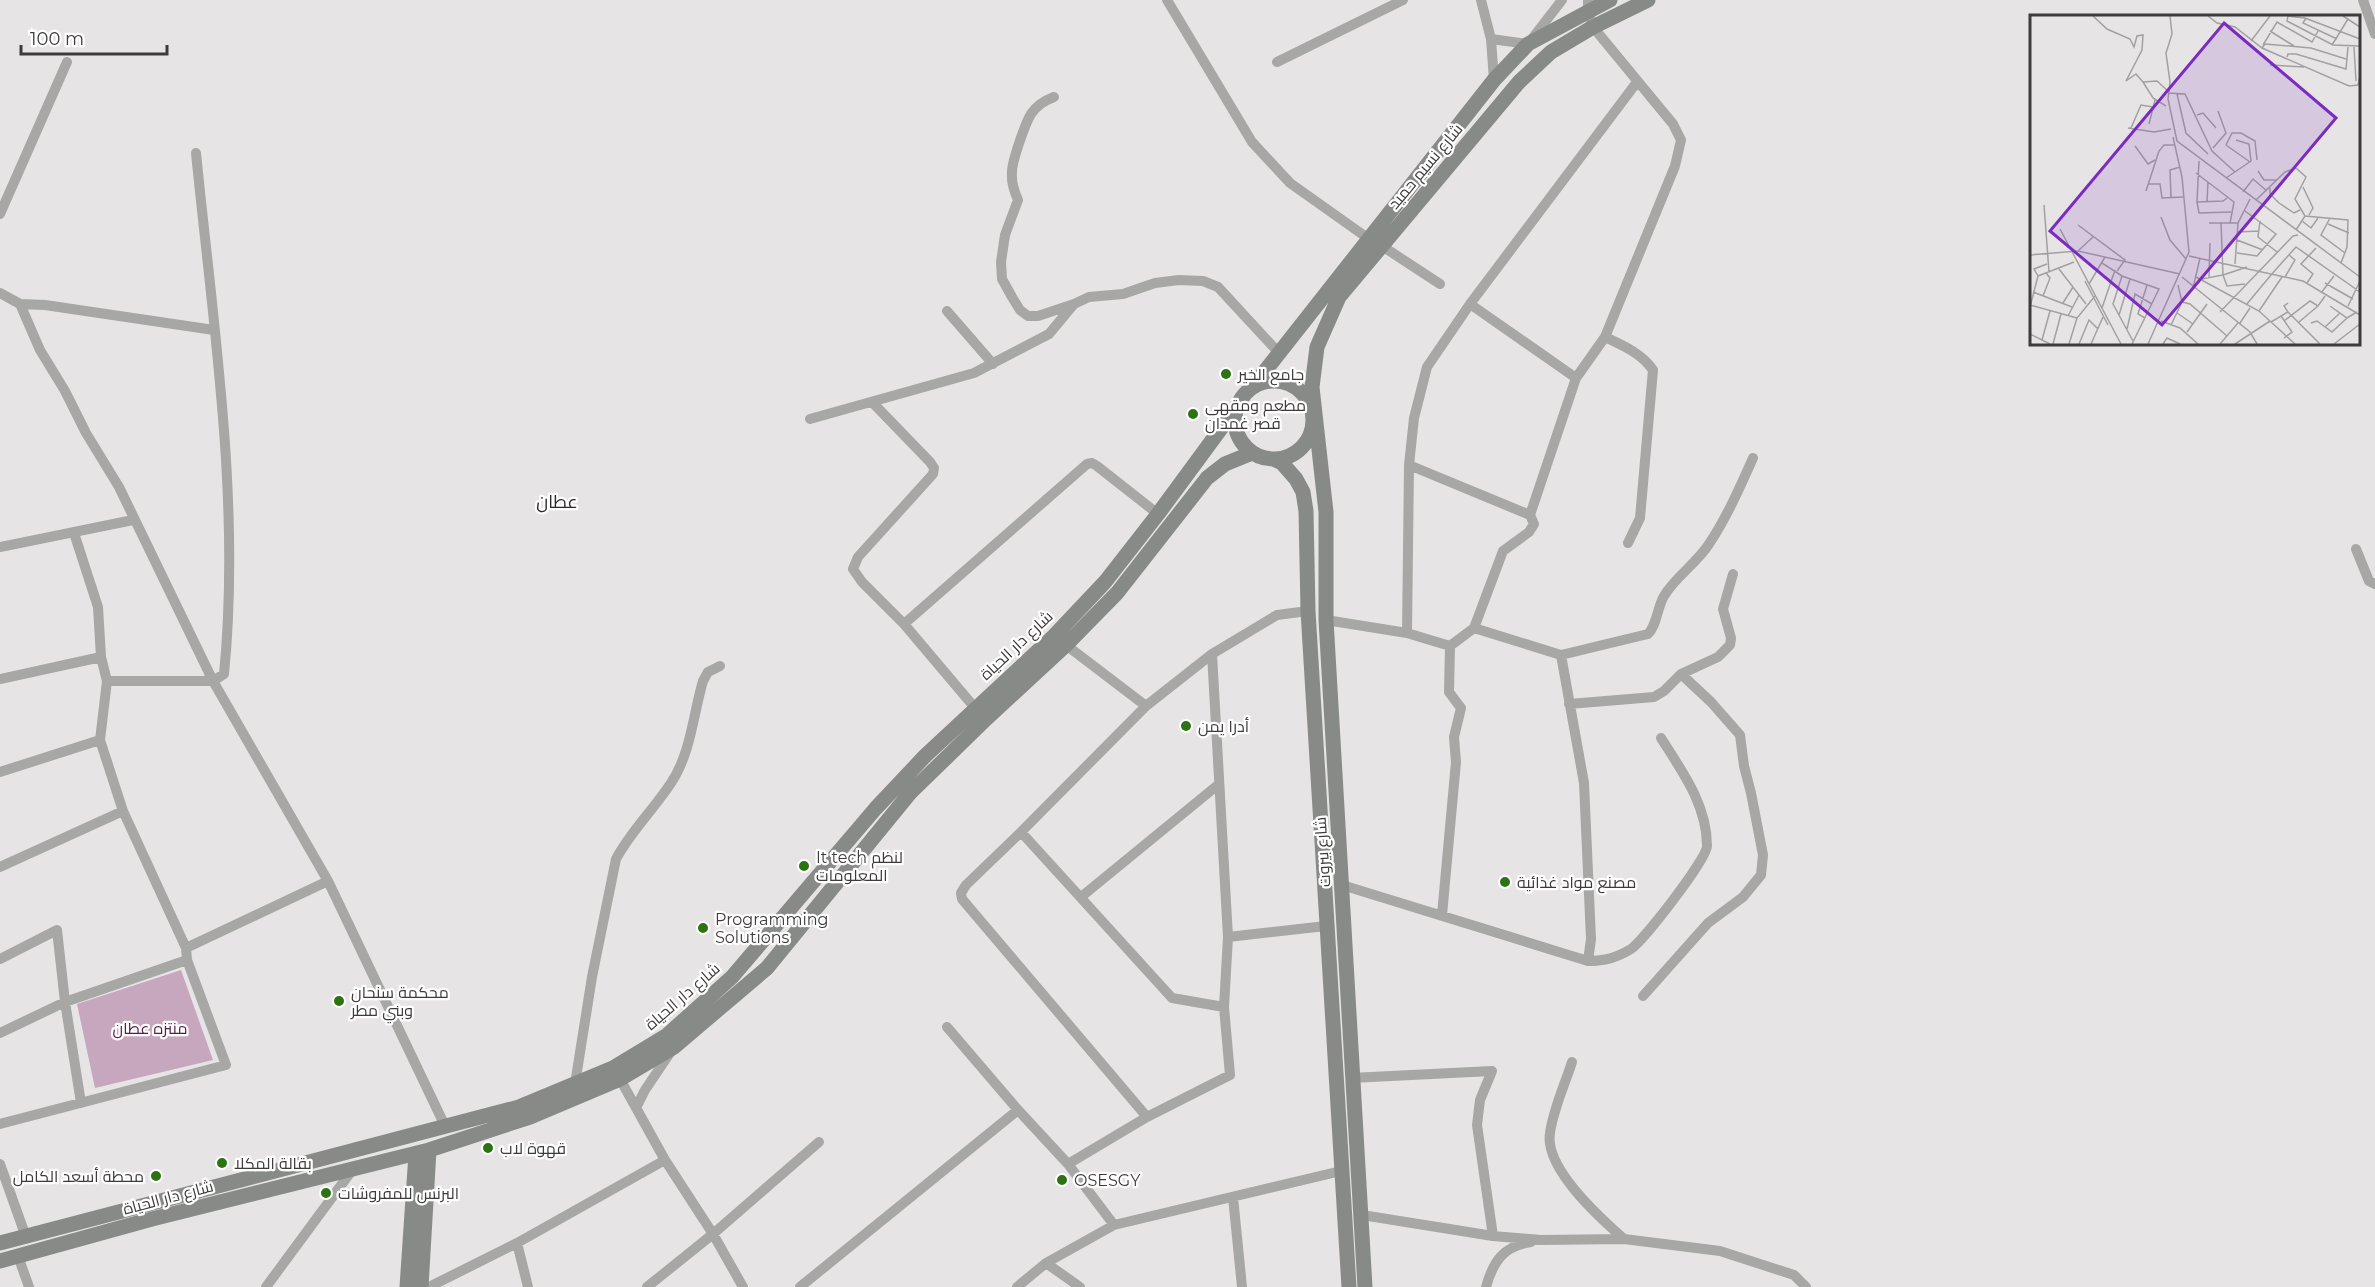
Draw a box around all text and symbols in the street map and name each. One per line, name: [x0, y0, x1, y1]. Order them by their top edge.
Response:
inset map: [2030, 15, 2360, 345]
scale bar: [21, 18, 166, 56]
text: 100 m: [30, 28, 84, 50]
street label: شارع نسيم حميد: [1384, 120, 1468, 214]
place label: جامع الخير: [1237, 365, 1304, 386]
marker: جامع الخير: [1219, 367, 1233, 381]
place label: مطعم ومقهى قصر غمدان: [1205, 396, 1306, 434]
marker: مطعم ومقهى قصر غمدان: [1186, 407, 1200, 421]
district label: عطان: [536, 491, 578, 513]
street label: شارع دار الحياة: [976, 607, 1058, 685]
place label: أدرا يمن: [1198, 717, 1249, 737]
marker: أدرا يمن: [1179, 719, 1193, 733]
street label: شارع بيروت: [1311, 816, 1336, 888]
place label: It tech لنظم المعلومات: [816, 848, 903, 885]
marker: It tech لنظم المعلومات: [797, 859, 811, 873]
place label: مصنع مواد غذائية: [1517, 873, 1636, 894]
marker: مصنع مواد غذائية: [1498, 875, 1512, 889]
place label: Programming Solutions: [715, 910, 829, 947]
marker: Programming Solutions: [696, 921, 710, 935]
street label: شارع دار الحياة: [641, 959, 725, 1035]
place label: محكمة سنحان وبني مطر: [350, 983, 449, 1024]
marker: محكمة سنحان وبني مطر: [332, 994, 346, 1008]
park label: منتزه عطان: [113, 1019, 187, 1039]
place label: قهوة لاب: [500, 1139, 566, 1159]
marker: قهوة لاب: [481, 1141, 495, 1155]
place label: بقالة المكلا: [234, 1154, 312, 1173]
marker: بقالة المكلا: [215, 1156, 229, 1170]
place label: محطة أسعد الكامل: [13, 1167, 144, 1187]
marker: محطة أسعد الكامل: [149, 1169, 163, 1183]
place label: OSESGY: [1074, 1171, 1141, 1190]
marker: OSESGY: [1055, 1173, 1069, 1187]
street label: شارع دار الحياة: [121, 1176, 216, 1221]
place label: البرنس للمفروشات: [338, 1184, 459, 1204]
marker: البرنس للمفروشات: [319, 1186, 333, 1200]

